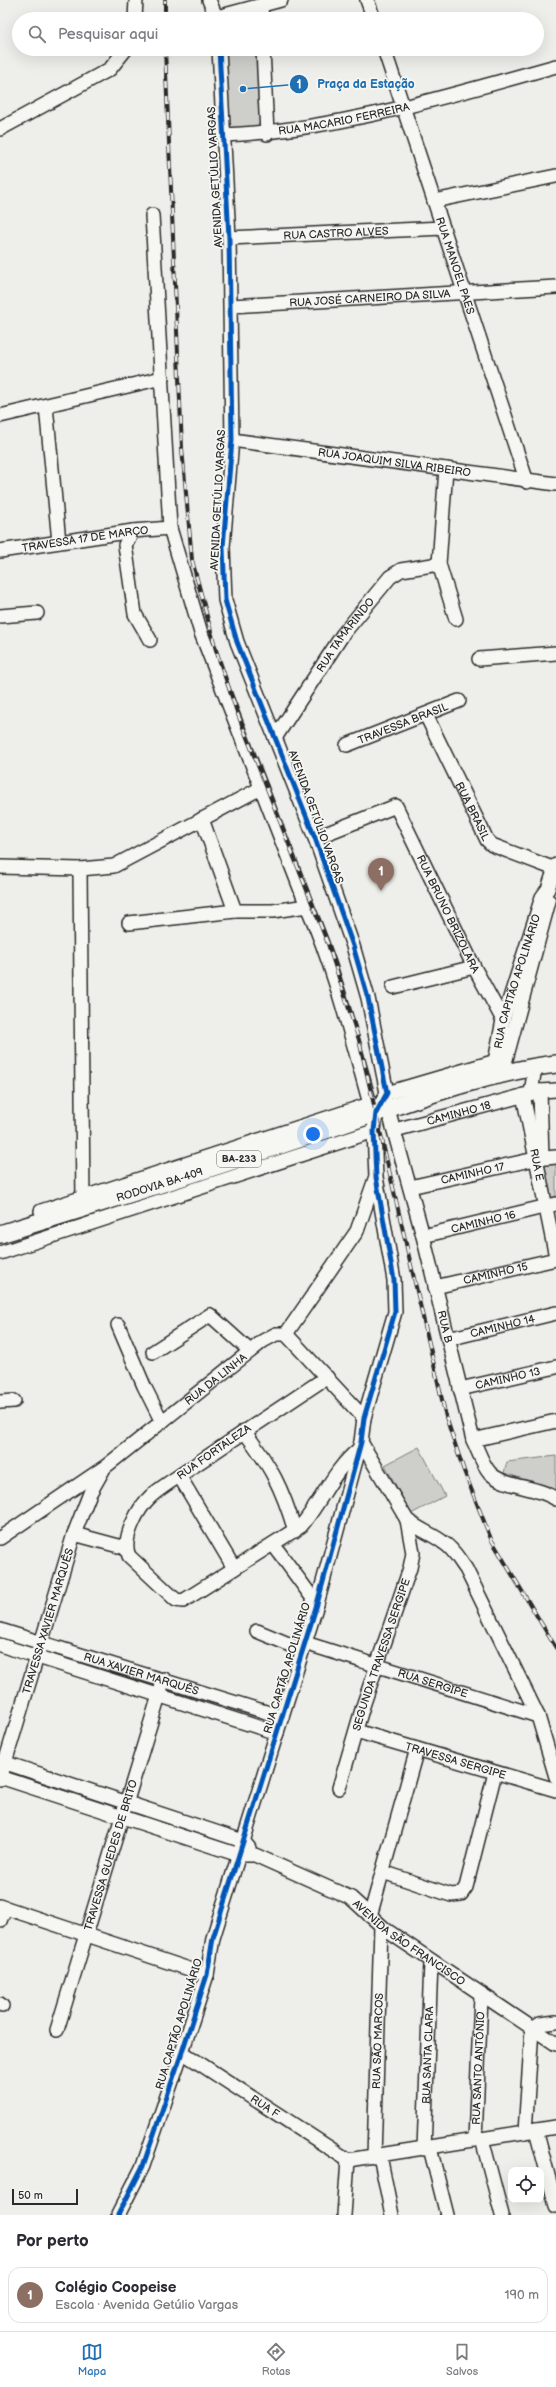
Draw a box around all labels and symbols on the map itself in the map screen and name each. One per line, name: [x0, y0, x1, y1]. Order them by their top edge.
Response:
callout: Praça da Estação: [289, 72, 423, 96]
text: 1: [296, 77, 302, 92]
text: Praça da Estação: [317, 77, 415, 92]
street label: RUA MACARIO FERREIRA: [277, 100, 411, 137]
street label: AVENIDA GETÚLIO VARGAS: [204, 106, 225, 248]
street label: RUA MANOEL PAES: [433, 215, 478, 316]
street label: RUA CASTRO ALVES: [283, 224, 389, 242]
street label: RUA JOSÉ CARNEIRO DA SILVA: [289, 287, 451, 309]
street label: AVENIDA GETÚLIO VARGAS: [207, 429, 228, 571]
street label: RUA JOAQUIM SILVA RIBEIRO: [317, 445, 472, 479]
street label: TRAVESSA 17 DE MARÇO: [21, 523, 149, 554]
street label: RUA TAMARINDO: [314, 595, 377, 674]
street label: TRAVESSA BRASIL: [356, 699, 450, 747]
street label: AVENIDA GETÚLIO VARGAS: [286, 748, 347, 886]
street label: RUA BRASIL: [453, 780, 493, 843]
street label: RUA BRUNO BRIZOLARA: [414, 853, 483, 975]
pin: 1: [368, 858, 394, 891]
street label: RUA CAPITÃO APOLINÁRIO: [491, 912, 543, 1050]
street label: CAMINHO 18: [425, 1098, 492, 1128]
your location: [303, 1124, 323, 1144]
street label: RUA E: [528, 1147, 547, 1182]
road number: BA-233: [217, 1151, 261, 1167]
street label: CAMINHO 17: [439, 1159, 506, 1186]
street label: RODOVIA BA-409: [115, 1164, 204, 1204]
street label: CAMINHO 16: [450, 1207, 517, 1236]
street label: CAMINHO 15: [462, 1259, 529, 1287]
street label: RUA B: [435, 1309, 456, 1345]
street label: CAMINHO 14: [469, 1312, 536, 1340]
street label: RUA DA LINHA: [182, 1350, 249, 1408]
street label: CAMINHO 13: [474, 1364, 542, 1392]
street label: RUA FORTALEZA: [175, 1421, 254, 1482]
street label: TRAVESSA XAVIER MARQUÊS: [20, 1546, 76, 1696]
street label: SEGUNDA TRAVESSA SERGIPE: [350, 1576, 413, 1732]
street label: RUA CAPTÃO APOLINÁRIO: [260, 1601, 313, 1735]
street label: RUA XAVIER MARQUÊS: [82, 1650, 201, 1698]
street label: RUA SERGIPE: [396, 1666, 469, 1700]
street label: TRAVESSA SERGIPE: [404, 1739, 508, 1781]
street label: TRAVESSA GUEDES DE BRITO: [81, 1778, 139, 1932]
street label: AVENIDA SÃO FRANCISCO: [350, 1897, 468, 1988]
street label: RUA CAPTÃO APOLINÁRIO: [152, 1957, 205, 2091]
street label: RUA SÃO MARCOS: [370, 1992, 385, 2089]
street label: RUA SANTA CLARA: [419, 2006, 436, 2104]
street label: RUA SANTO ANTÔNIO: [469, 2011, 487, 2125]
street label: RUA F: [248, 2092, 282, 2120]
scale bar: [12, 2187, 78, 2206]

